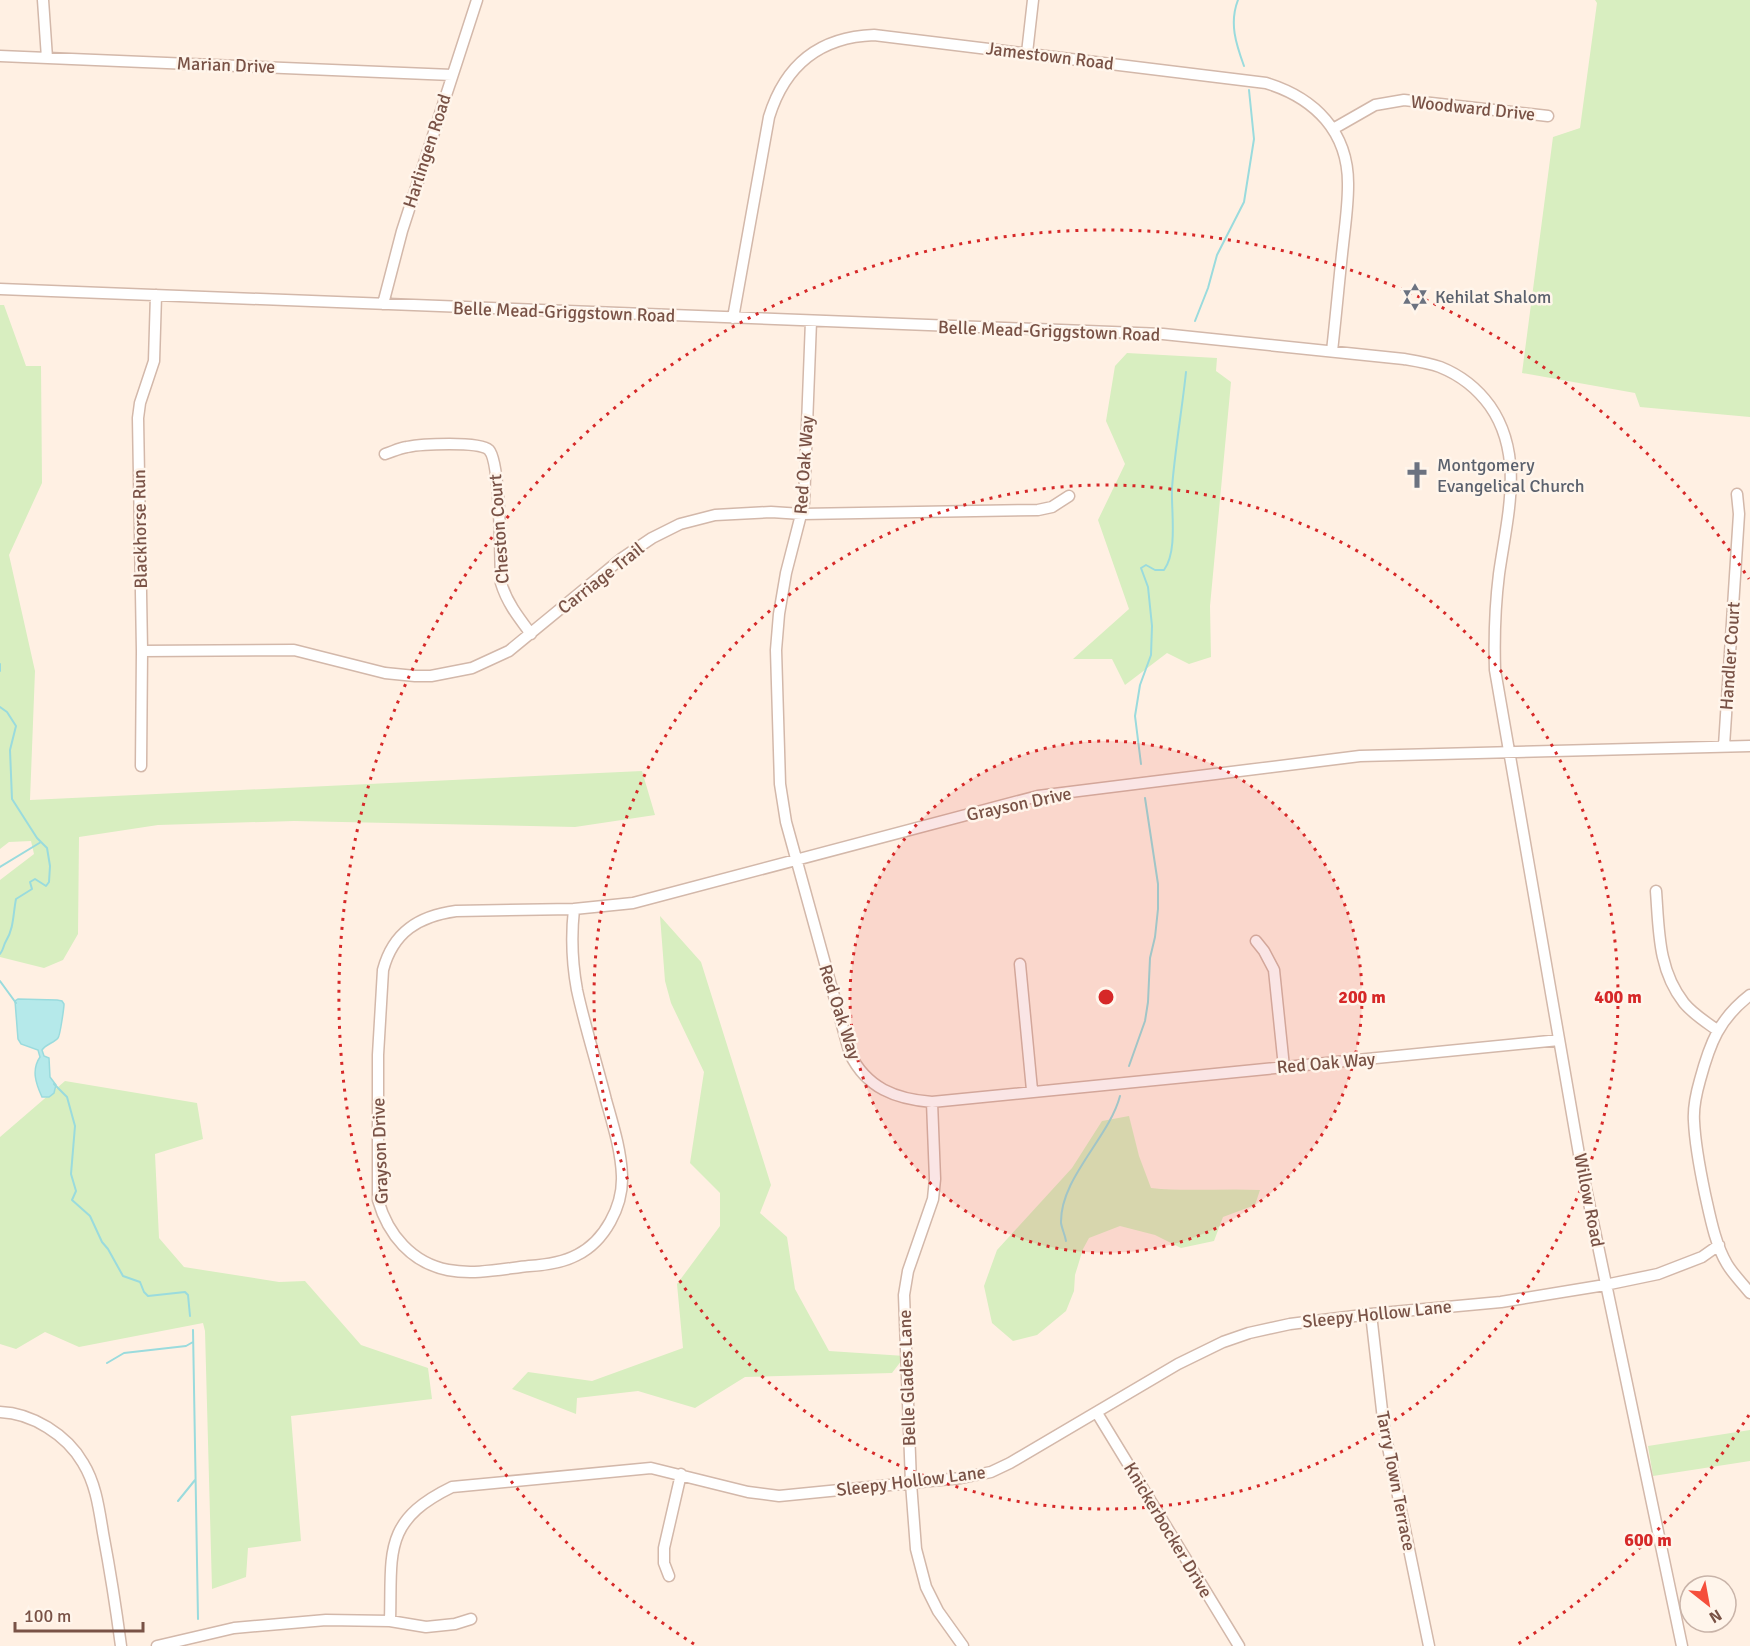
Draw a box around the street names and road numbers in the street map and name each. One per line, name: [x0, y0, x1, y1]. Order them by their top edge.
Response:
street label: Jamestown Road: [985, 37, 1115, 75]
street label: Marian Drive: [176, 52, 276, 78]
street label: Harlingen Road: [398, 91, 456, 211]
street label: Woodward Drive: [1410, 91, 1536, 125]
street label: Belle Mead-Griggstown Road: [452, 297, 676, 327]
street label: Belle Mead-Griggstown Road: [937, 316, 1161, 346]
street label: Red Oak Way: [790, 414, 818, 515]
street label: Blackhorse Run: [128, 469, 152, 589]
street label: Cheston Court: [484, 473, 514, 585]
street label: Carriage Trail: [553, 537, 649, 619]
street label: Handler Court: [1715, 601, 1745, 711]
street label: Grayson Drive: [965, 782, 1073, 826]
street label: Red Oak Way: [814, 962, 866, 1063]
street label: Red Oak Way: [1276, 1048, 1377, 1078]
street label: Grayson Drive: [367, 1097, 393, 1205]
street label: Willow Road: [1569, 1151, 1609, 1249]
street label: Sleepy Hollow Lane: [1301, 1295, 1453, 1333]
street label: Belle Glades Lane: [894, 1309, 920, 1447]
street label: Tarry Town Terrace: [1372, 1409, 1420, 1553]
street label: Knickerbocker Drive: [1119, 1458, 1217, 1602]
street label: Sleepy Hollow Lane: [835, 1461, 987, 1501]

